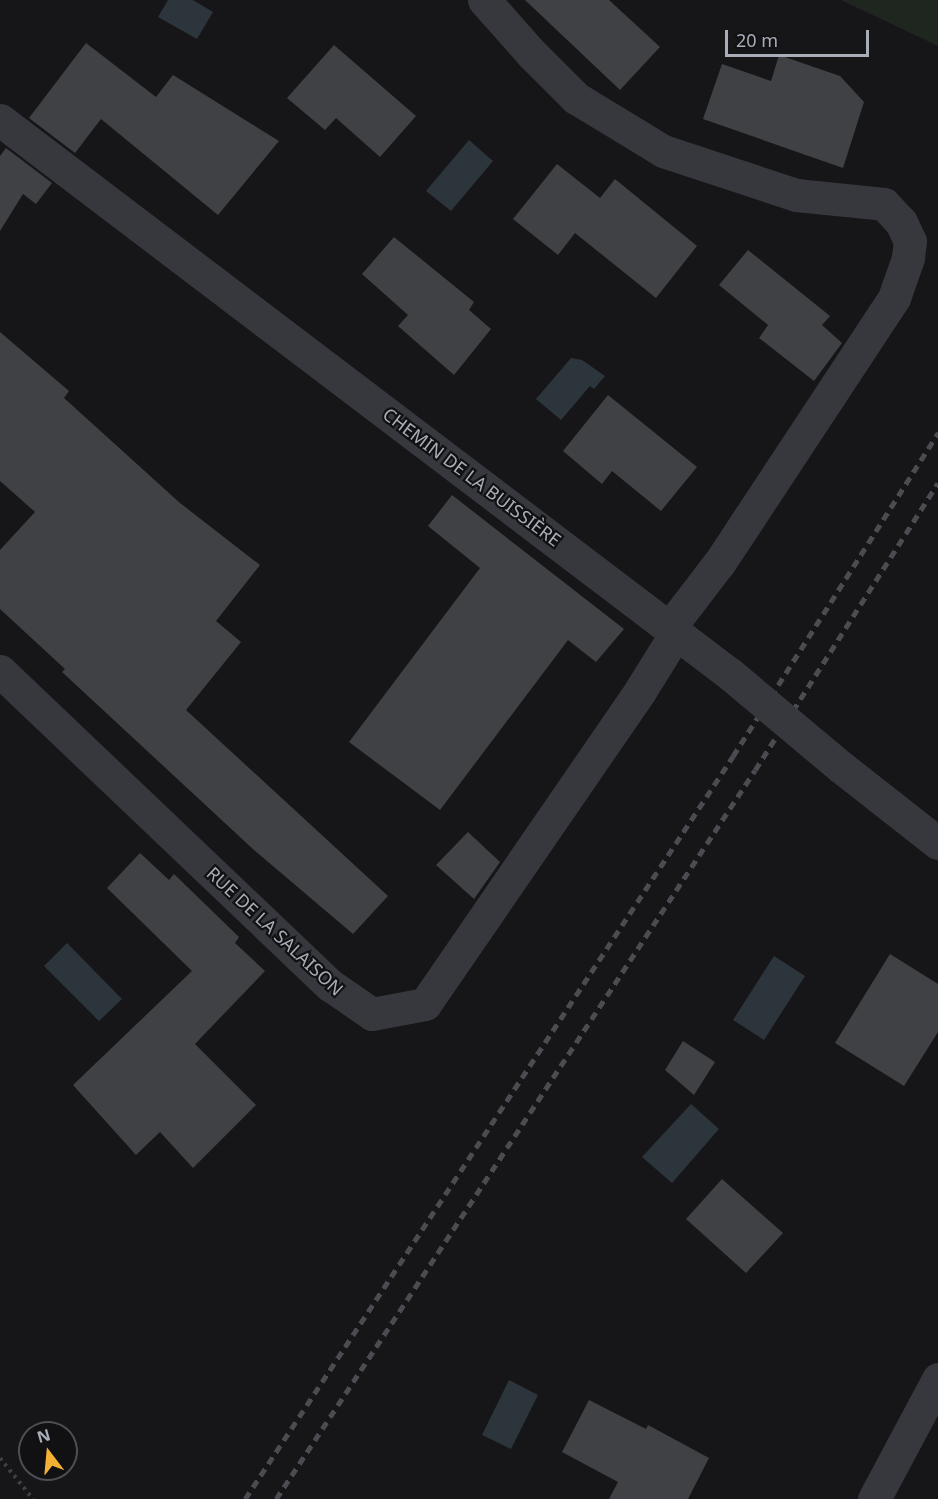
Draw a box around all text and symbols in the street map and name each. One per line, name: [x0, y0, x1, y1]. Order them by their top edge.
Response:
scale bar: [728, 18, 872, 56]
text: 20 m: [736, 28, 778, 52]
street label: CHEMIN DE LA BUISSIÈRE: [379, 403, 565, 551]
street label: RUE DE LA SALAISON: [202, 862, 348, 1000]
north arrow: [18, 1421, 78, 1481]
text: N: [34, 1423, 53, 1448]

